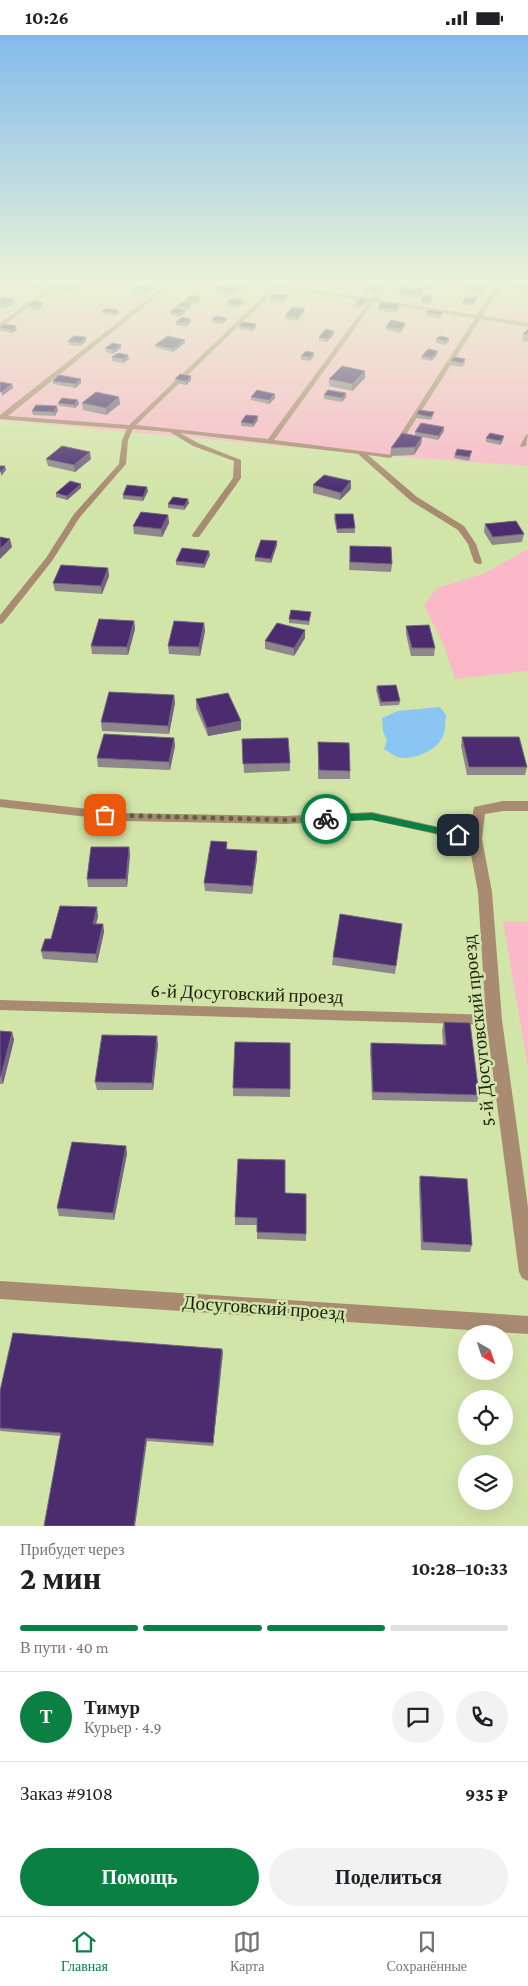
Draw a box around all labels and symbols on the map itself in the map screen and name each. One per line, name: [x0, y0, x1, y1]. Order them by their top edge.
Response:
pin: [84, 794, 126, 836]
courier: [301, 794, 351, 844]
pin: [437, 814, 479, 856]
street label: 5-й Досуговский проезд: [458, 934, 499, 1128]
street label: 6-й Досуговский проезд: [150, 980, 344, 1007]
street label: Досуговский проезд: [182, 1291, 346, 1324]
north arrow: [458, 1325, 512, 1380]

